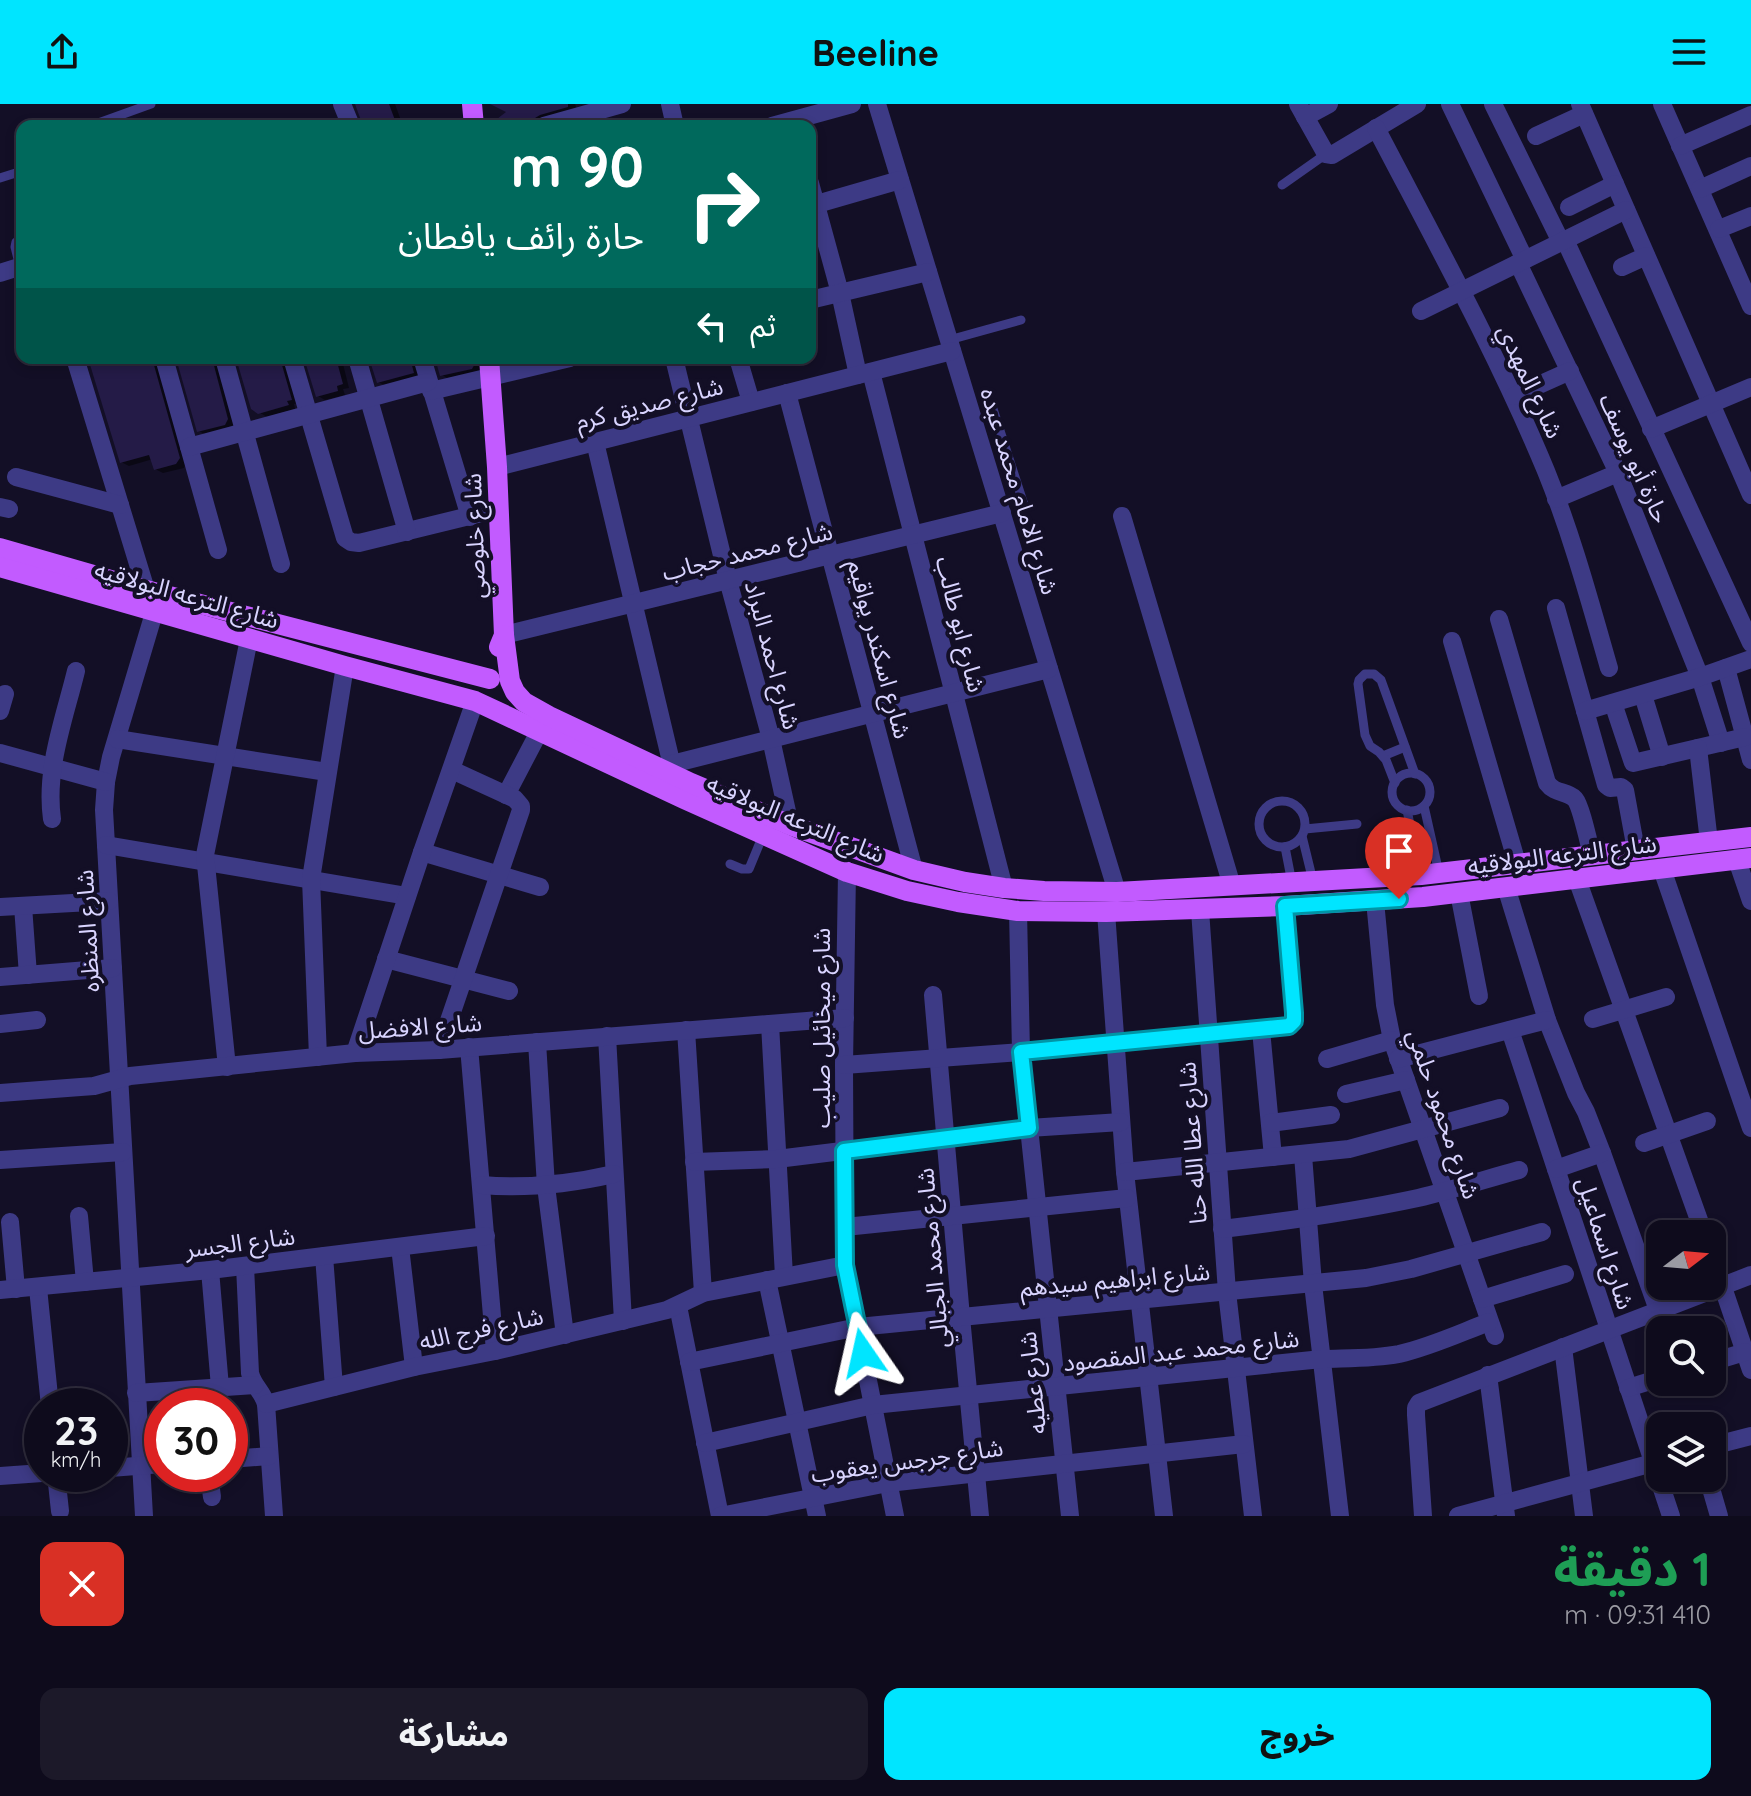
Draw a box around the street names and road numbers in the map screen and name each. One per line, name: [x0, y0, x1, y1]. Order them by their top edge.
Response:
street label: شارع المهدي: [1487, 319, 1570, 445]
street label: شارع صديق كرم: [572, 370, 727, 440]
street label: شارع الامام محمد عبده: [970, 384, 1066, 599]
street label: حارة أبو يوسف: [1593, 388, 1677, 528]
street label: شارع خلوصي: [457, 473, 496, 599]
street label: شارع محمد حجاب: [659, 515, 836, 590]
street label: شارع الترعه البولاقيه: [91, 553, 283, 638]
street label: شارع ابو طالب: [927, 553, 992, 696]
street label: شارع اسكندر يواقيم: [839, 556, 918, 742]
street label: شارع احمد البراد: [736, 577, 807, 733]
street label: شارع الترعه البولاقيه: [701, 767, 889, 872]
street label: شارع الترعه البولاقيه: [1466, 828, 1659, 883]
street label: شارع المنظره: [69, 869, 108, 993]
street label: شارع ميخائيل صليب: [806, 928, 839, 1128]
street label: شارع الافضل: [357, 1007, 483, 1048]
street label: شارع محمود حلمي: [1397, 1025, 1487, 1204]
street label: شارع عطا الله حنا: [1171, 1061, 1216, 1225]
street label: شارع محمد الجبالي: [909, 1166, 959, 1349]
street label: شارع اسماعيل: [1568, 1173, 1641, 1314]
street label: شارع الجسر: [182, 1220, 297, 1267]
street label: شارع ابراهيم سيدهم: [1019, 1256, 1212, 1305]
street label: شارع فرج الله: [416, 1300, 546, 1359]
street label: شارع محمد عبد المقصود: [1061, 1323, 1301, 1380]
street label: شارع عطيه: [1012, 1330, 1055, 1436]
street label: شارع جرجس يعقوب: [809, 1432, 1005, 1491]

